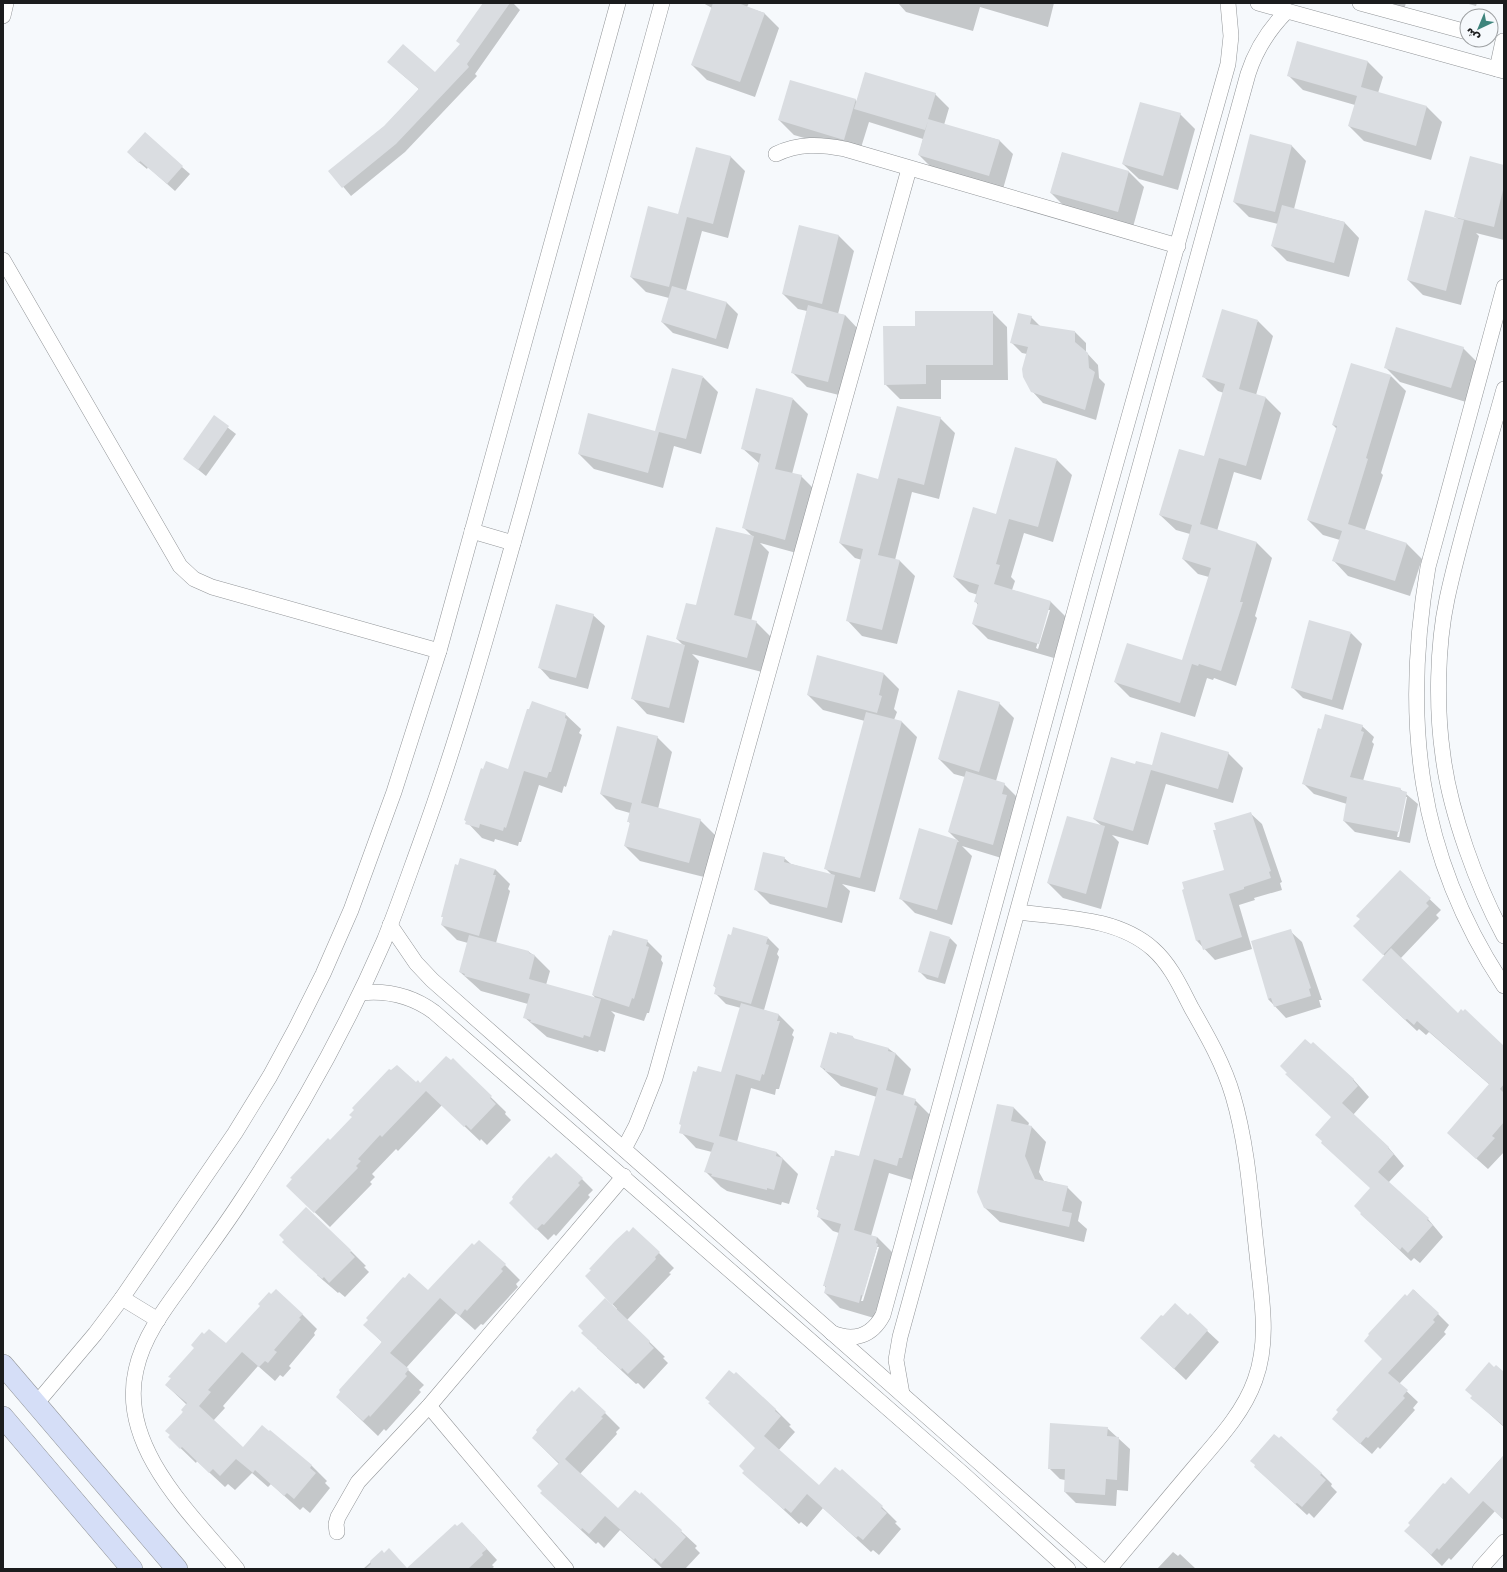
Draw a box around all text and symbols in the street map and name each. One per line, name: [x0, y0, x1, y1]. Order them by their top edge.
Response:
north arrow: [1459, 8, 1499, 48]
text: ش: [1462, 25, 1482, 45]

